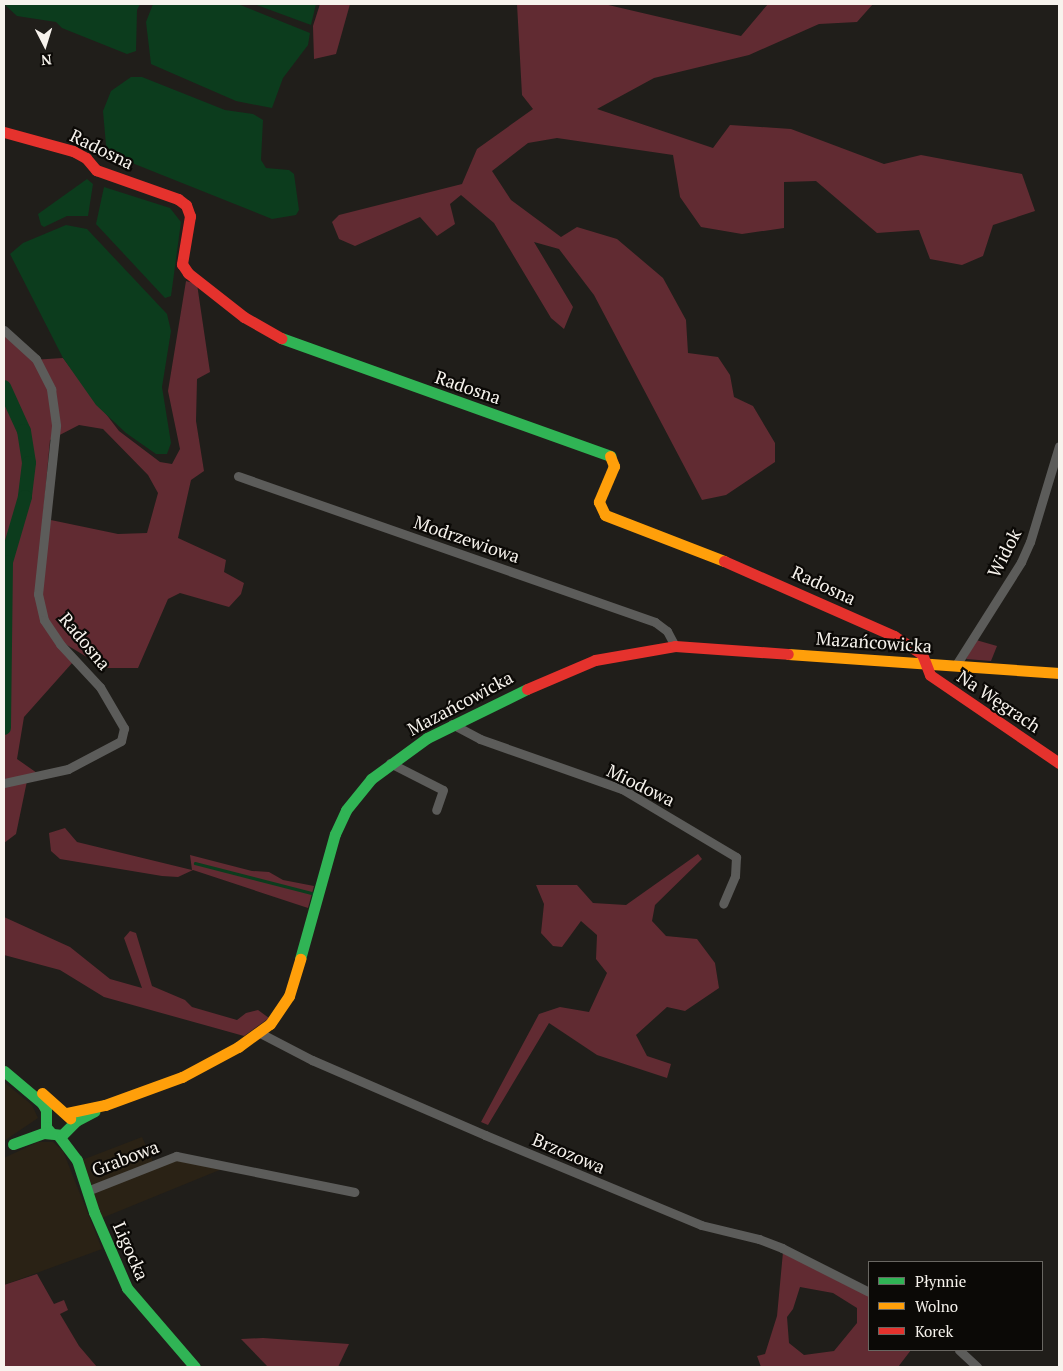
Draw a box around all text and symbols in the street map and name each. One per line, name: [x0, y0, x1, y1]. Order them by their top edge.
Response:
north arrow: [20, 20, 70, 70]
text: N: [40, 51, 52, 70]
street label: Radosna: [67, 124, 137, 174]
street label: Radosna: [432, 366, 504, 408]
street label: Modrzewiowa: [411, 511, 523, 567]
street label: Widok: [983, 525, 1025, 581]
street label: Radosna: [789, 561, 859, 609]
street label: Radosna: [55, 608, 115, 674]
street label: Mazańcowicka: [815, 627, 933, 657]
street label: Na Węgrach: [953, 665, 1045, 737]
street label: Mazańcowicka: [404, 666, 516, 740]
street label: Miodowa: [604, 759, 678, 811]
street label: Brzozowa: [529, 1128, 609, 1178]
street label: Grabowa: [88, 1135, 162, 1181]
street label: Ligocka: [109, 1219, 153, 1283]
legend: [868, 1261, 1043, 1351]
text: Płynnie: [915, 1271, 966, 1291]
text: Wolno: [915, 1296, 958, 1316]
text: Korek: [915, 1321, 953, 1341]

